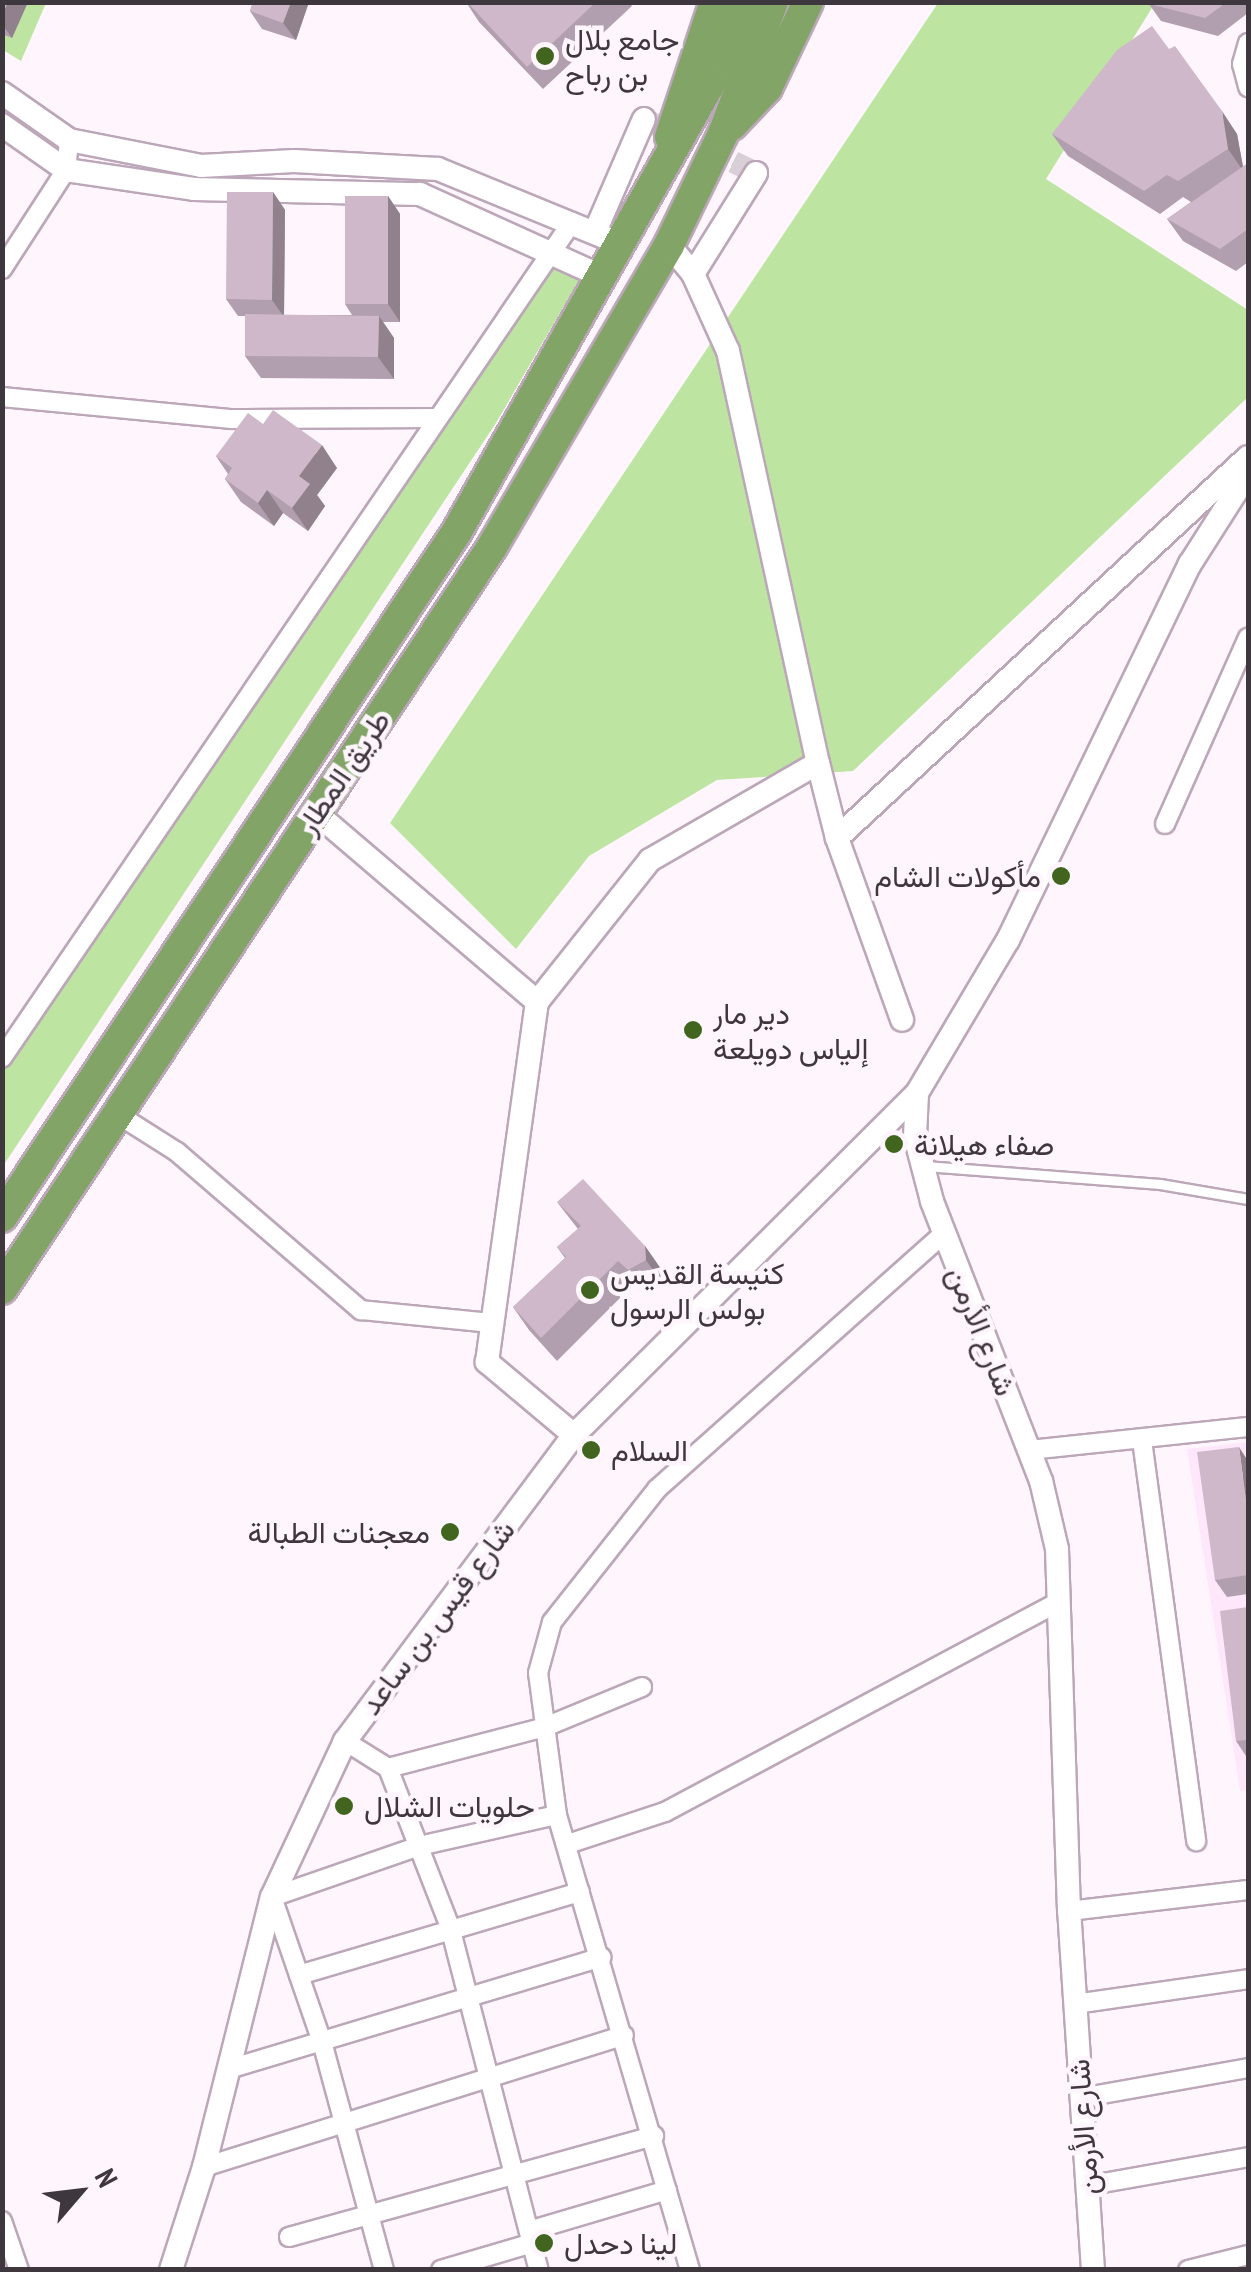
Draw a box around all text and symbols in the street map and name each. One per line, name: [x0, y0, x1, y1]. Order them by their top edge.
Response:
place label: جامع بلال بن رباح: [565, 21, 679, 92]
marker: جامع بلال بن رباح: [534, 45, 556, 67]
street label: طريق المطار: [289, 703, 397, 841]
place label: مأكولات الشام: [874, 858, 1041, 894]
marker: مأكولات الشام: [1050, 865, 1072, 887]
place label: دير مار إلياس دويلعة: [713, 995, 868, 1066]
marker: دير مار إلياس دويلعة: [682, 1019, 704, 1041]
place label: صفاء هيلانة: [914, 1126, 1054, 1162]
marker: صفاء هيلانة: [883, 1133, 905, 1155]
place label: كنيسة القديس بولس الرسول: [610, 1255, 784, 1326]
street label: شارع الأرمن: [940, 1261, 1024, 1401]
marker: كنيسة القديس بولس الرسول: [579, 1279, 601, 1301]
place label: السلام: [611, 1432, 688, 1468]
marker: السلام: [580, 1439, 602, 1461]
street label: شارع قيس بن ساعد: [352, 1512, 522, 1722]
place label: معجنات الطبالة: [248, 1514, 430, 1550]
marker: معجنات الطبالة: [439, 1521, 461, 1543]
place label: حلويات الشلال: [364, 1788, 535, 1824]
marker: حلويات الشلال: [333, 1795, 355, 1817]
street label: شارع الأرمن: [1060, 2058, 1106, 2196]
north arrow: [30, 2142, 130, 2242]
text: N: [87, 2162, 127, 2193]
place label: لينا دحدل: [564, 2225, 677, 2261]
marker: لينا دحدل: [533, 2232, 555, 2254]

